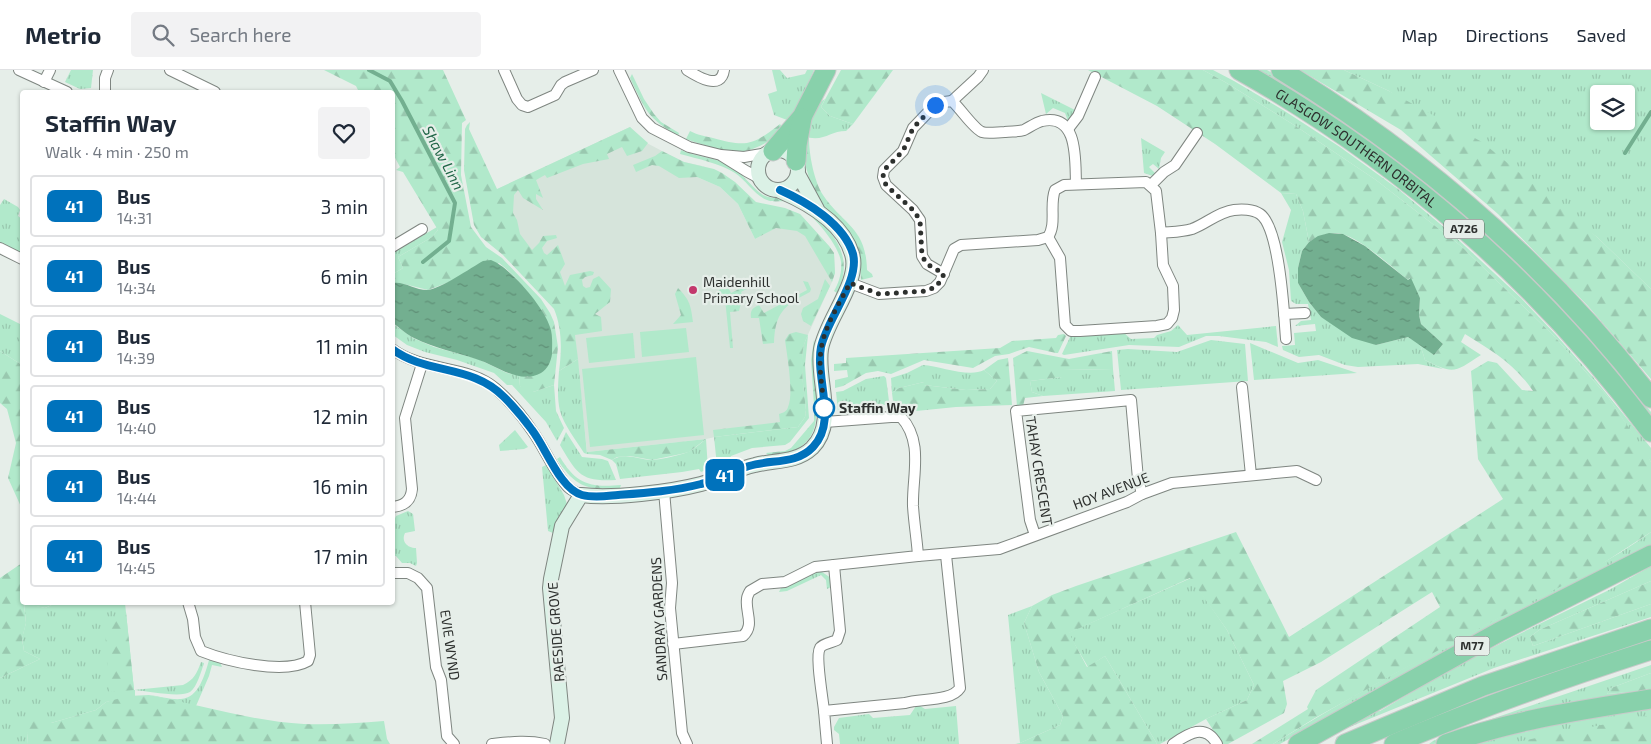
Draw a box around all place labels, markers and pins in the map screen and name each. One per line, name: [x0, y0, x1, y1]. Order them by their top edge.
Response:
place label: Maidenhill Primary School: [703, 273, 800, 306]
marker: Maidenhill Primary School: [687, 284, 699, 296]
marker: Staffin Way: [813, 397, 835, 419]
place label: Staffin Way: [839, 399, 916, 416]

